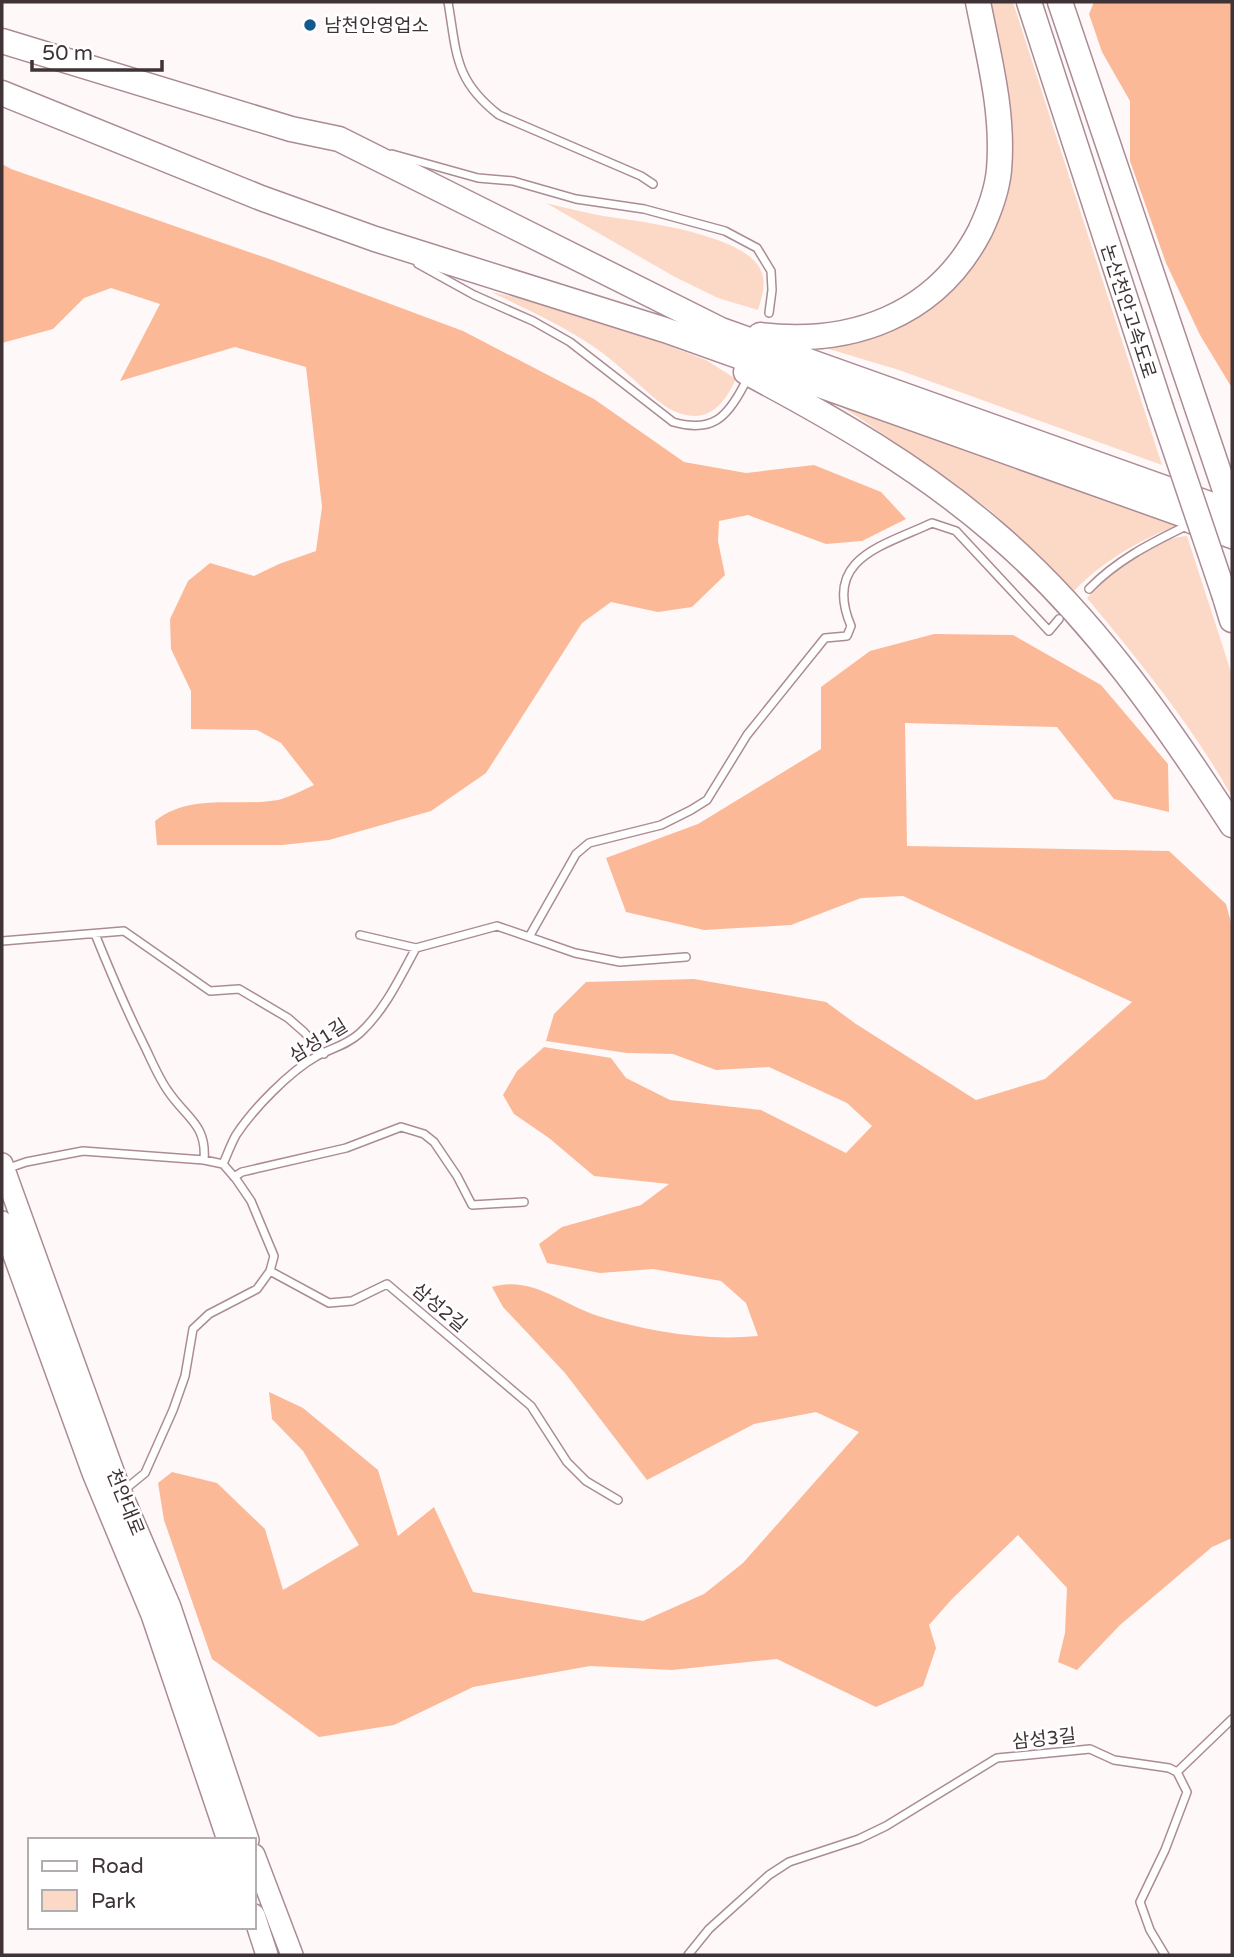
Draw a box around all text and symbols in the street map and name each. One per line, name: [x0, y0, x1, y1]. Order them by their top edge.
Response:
place label: 남천안영업소: [324, 15, 429, 37]
marker: 남천안영업소: [302, 17, 318, 33]
scale bar: [32, 28, 161, 72]
text: 50 m: [42, 41, 93, 66]
street label: 논산천안고속도로: [1096, 241, 1160, 381]
street label: 삼성1길: [285, 1014, 352, 1067]
street label: 삼성2길: [408, 1279, 471, 1337]
street label: 천안대로: [102, 1466, 148, 1539]
street label: 삼성3길: [1011, 1725, 1077, 1753]
legend: [28, 1838, 256, 1929]
text: Road: [91, 1854, 144, 1879]
text: Park: [91, 1889, 136, 1914]

